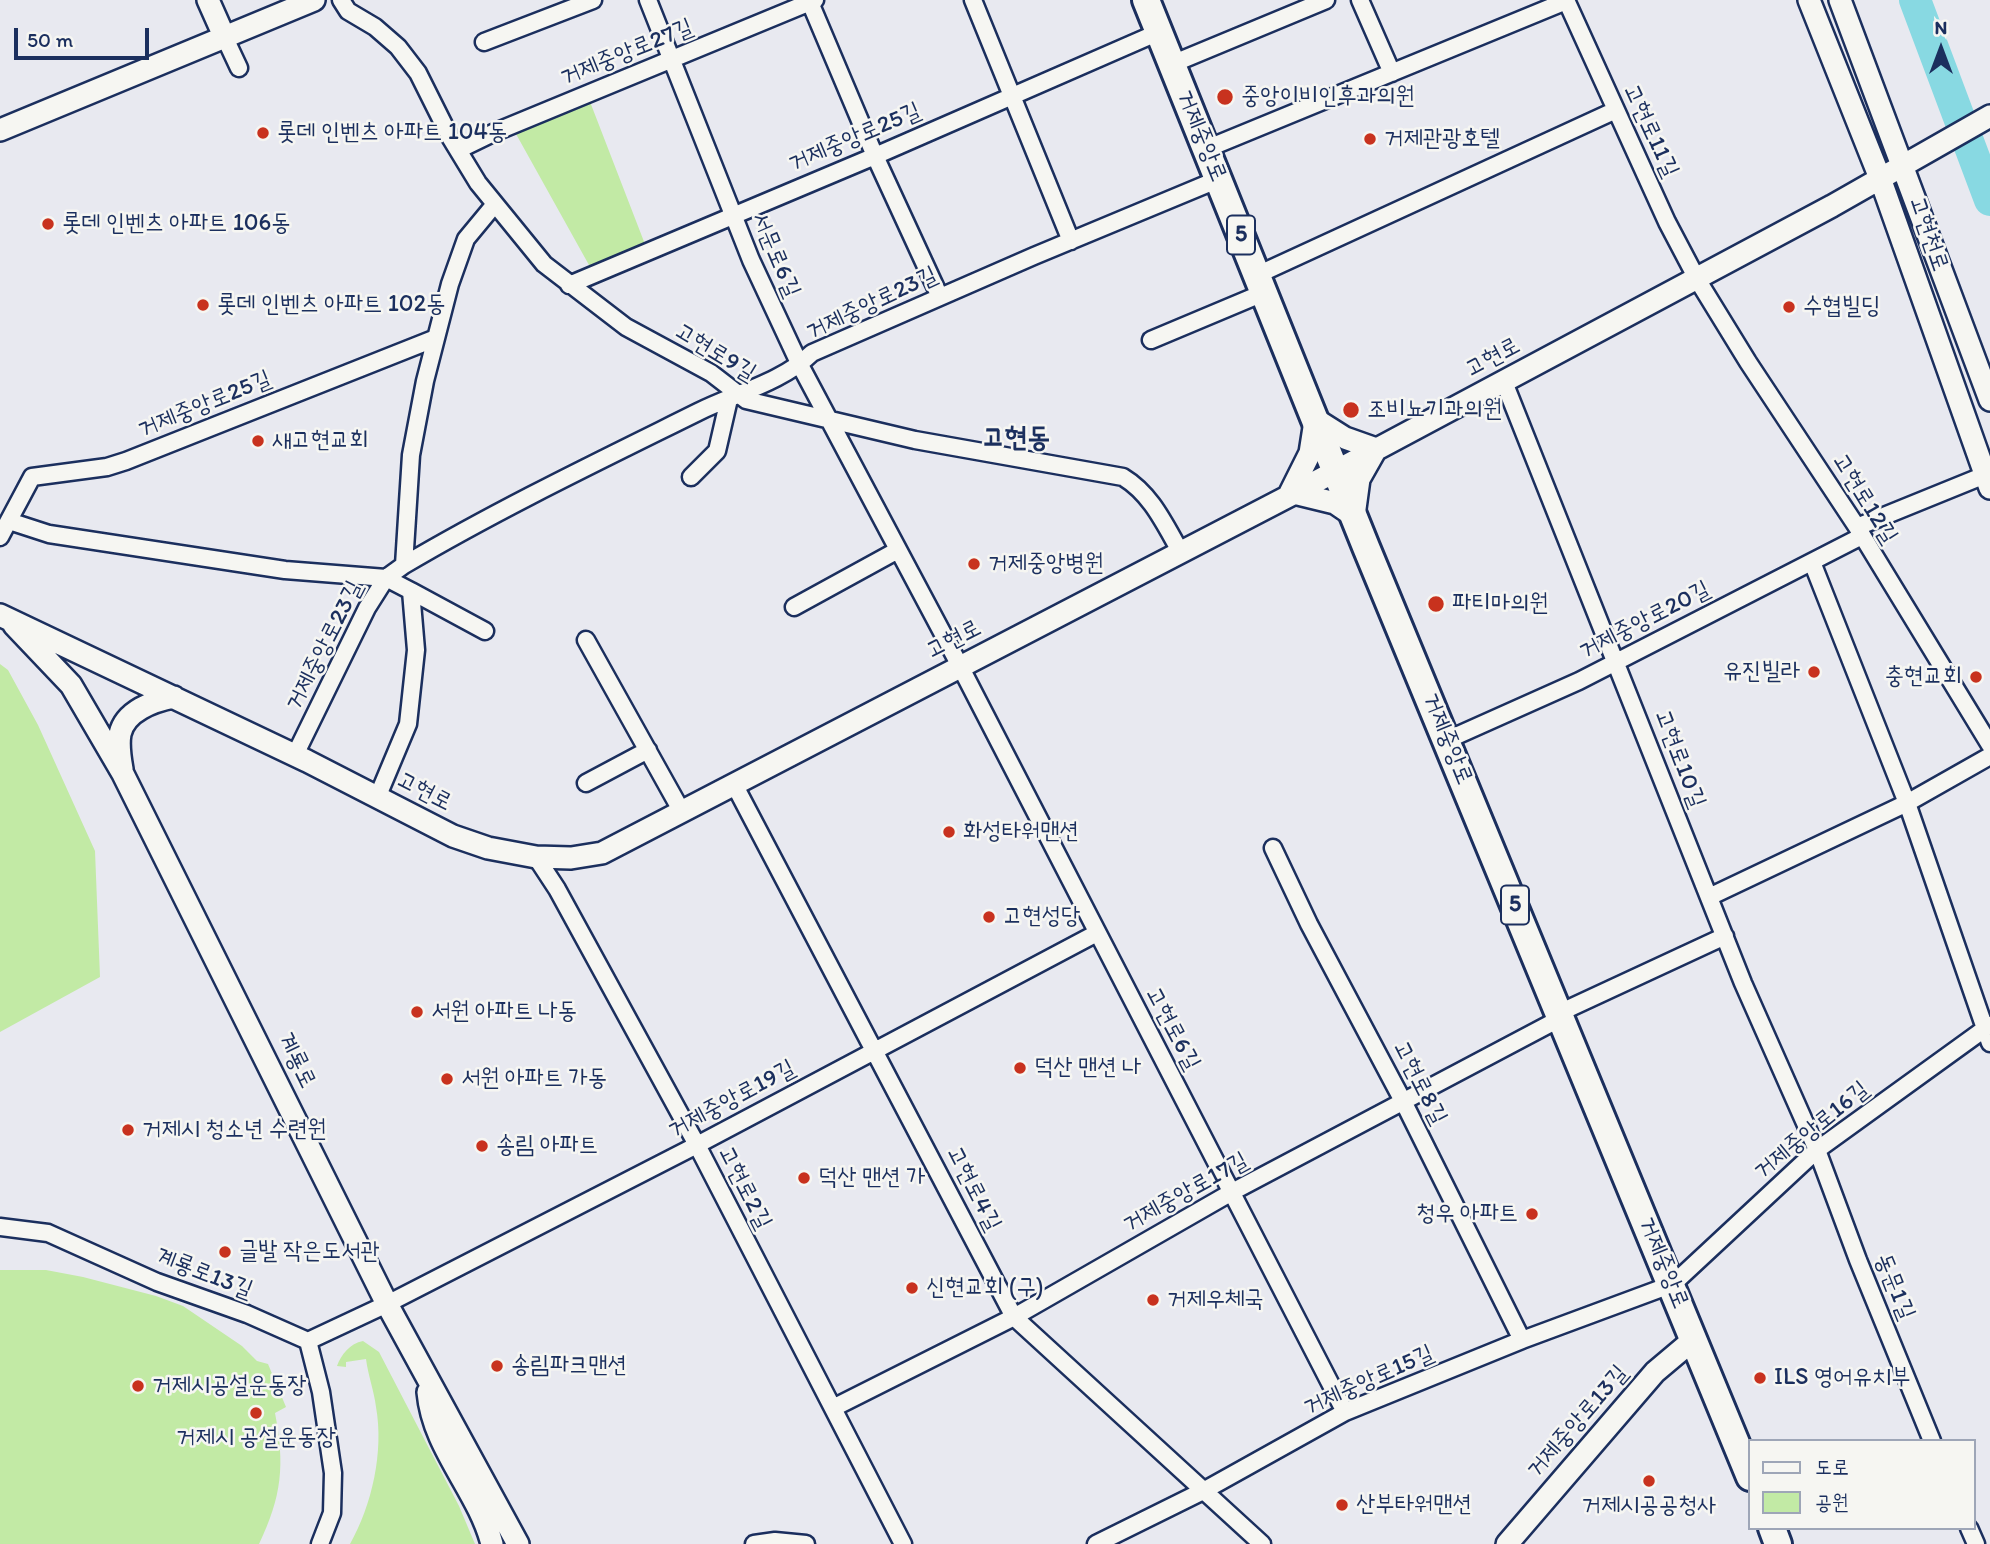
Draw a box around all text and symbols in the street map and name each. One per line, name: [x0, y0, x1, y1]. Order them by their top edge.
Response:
street label: 거제중앙로27길: [557, 13, 697, 93]
scale bar: [18, 14, 152, 58]
north arrow: [1906, 14, 1976, 84]
text: N: [1935, 16, 1947, 39]
text: 50 m: [27, 27, 73, 52]
street label: 고현로11길: [1616, 80, 1684, 182]
place label: 중앙이비인후과의원: [1241, 83, 1415, 111]
street label: 거제중앙로: [1170, 86, 1232, 186]
marker: 중앙이비인후과의원: [1215, 87, 1235, 107]
street label: 거제중앙로25길: [784, 97, 926, 179]
place label: 롯데 인벤츠 아파트 104동: [277, 119, 507, 147]
marker: 롯데 인벤츠 아파트 104동: [255, 125, 271, 141]
place label: 거제관광호텔: [1384, 125, 1500, 153]
marker: 거제관광호텔: [1362, 131, 1378, 147]
street label: 고현천로: [1902, 193, 1954, 275]
street label: 서문로6길: [744, 208, 806, 302]
place label: 롯데 인벤츠 아파트 106동: [62, 210, 291, 238]
marker: 롯데 인벤츠 아파트 106동: [40, 216, 56, 232]
road number: 5: [1227, 216, 1255, 254]
street label: 거제중앙로23길: [802, 261, 942, 347]
place label: 롯데 인벤츠 아파트 102동: [217, 291, 446, 319]
place label: 수협빌딩: [1803, 293, 1880, 321]
marker: 롯데 인벤츠 아파트 102동: [195, 297, 211, 313]
marker: 수협빌딩: [1781, 299, 1797, 315]
street label: 고현로9길: [669, 318, 761, 388]
street label: 고현로: [1461, 332, 1525, 384]
street label: 거제중앙로25길: [134, 365, 276, 445]
place label: 조비뇨기과의원: [1367, 396, 1502, 424]
marker: 조비뇨기과의원: [1341, 400, 1361, 420]
district label: 고현동: [982, 422, 1050, 456]
place label: 새고현교회: [272, 427, 369, 455]
marker: 새고현교회: [250, 433, 266, 449]
street label: 고현로12길: [1825, 449, 1903, 549]
place label: 거제중앙병원: [988, 550, 1104, 578]
marker: 거제중앙병원: [966, 556, 982, 572]
street label: 거제중앙로23길: [280, 576, 370, 716]
street label: 거제중앙로20길: [1575, 576, 1715, 666]
place label: 파티마의원: [1452, 590, 1549, 618]
marker: 파티마의원: [1426, 594, 1446, 614]
street label: 고현로: [922, 614, 986, 666]
place label: 유진빌라: [1723, 658, 1800, 686]
place label: 충현교회: [1885, 663, 1962, 691]
marker: 유진빌라: [1806, 664, 1822, 680]
marker: 충현교회: [1968, 669, 1984, 685]
street label: 거제중앙로: [1416, 689, 1478, 789]
street label: 고현로10길: [1647, 706, 1711, 812]
street label: 고현로: [392, 766, 456, 818]
place label: 화성타워맨션: [963, 818, 1079, 846]
marker: 화성타워맨션: [941, 824, 957, 840]
road number: 5: [1501, 885, 1529, 924]
place label: 고현성당: [1003, 903, 1080, 931]
marker: 고현성당: [981, 909, 997, 925]
street label: 고현로6길: [1138, 983, 1206, 1075]
place label: 서원 아파트 나동: [431, 998, 577, 1026]
marker: 서원 아파트 나동: [409, 1004, 425, 1020]
street label: 계룡로: [270, 1029, 322, 1093]
street label: 고현로8길: [1386, 1036, 1452, 1130]
place label: 덕산 맨션 나: [1034, 1054, 1141, 1082]
street label: 거제중앙로19길: [664, 1055, 800, 1145]
marker: 덕산 맨션 나: [1012, 1060, 1028, 1076]
place label: 서원 아파트 가동: [461, 1065, 607, 1093]
marker: 서원 아파트 가동: [439, 1071, 455, 1087]
street label: 거제중앙로16길: [1749, 1076, 1875, 1186]
place label: 거제시 청소년 수련원: [142, 1116, 327, 1144]
marker: 거제시 청소년 수련원: [120, 1122, 136, 1138]
place label: 송림 아파트: [496, 1132, 598, 1160]
marker: 송림 아파트: [474, 1138, 490, 1154]
street label: 고현로2길: [711, 1141, 777, 1235]
street label: 고현로4길: [939, 1142, 1007, 1236]
street label: 거제중앙로17길: [1118, 1147, 1254, 1239]
place label: 덕산 맨션 가: [818, 1164, 925, 1192]
marker: 덕산 맨션 가: [796, 1170, 812, 1186]
place label: 청우 아파트: [1416, 1200, 1518, 1228]
marker: 청우 아파트: [1524, 1206, 1540, 1222]
street label: 거제중앙로: [1632, 1213, 1694, 1313]
place label: 글발 작은도서관: [239, 1238, 380, 1266]
street label: 계룡로13길: [151, 1242, 257, 1306]
marker: 글발 작은도서관: [217, 1244, 233, 1260]
street label: 동문1길: [1868, 1250, 1920, 1324]
place label: 신현교회 (구): [926, 1274, 1044, 1302]
marker: 신현교회 (구): [904, 1280, 920, 1296]
place label: 거제우체국: [1167, 1286, 1264, 1314]
marker: 거제우체국: [1145, 1292, 1161, 1308]
street label: 거제중앙로15길: [1299, 1339, 1439, 1423]
place label: 송림파크맨션: [511, 1352, 627, 1380]
marker: 송림파크맨션: [489, 1358, 505, 1374]
street label: 거제중앙로13길: [1521, 1360, 1635, 1484]
place label: ILS 영어유치부: [1774, 1364, 1911, 1392]
marker: ILS 영어유치부: [1752, 1370, 1768, 1386]
place label: 거제시공설운동장: [152, 1372, 306, 1400]
marker: 거제시공설운동장: [130, 1378, 146, 1394]
marker: 거제시 공설운동장: [248, 1405, 264, 1421]
place label: 거제시 공설운동장: [176, 1424, 336, 1452]
legend: [1748, 1439, 1976, 1530]
text: 도로: [1815, 1454, 1849, 1479]
marker: 거제시공공청사: [1641, 1473, 1657, 1489]
text: 공원: [1815, 1489, 1849, 1514]
place label: 산부타워맨션: [1356, 1491, 1472, 1519]
place label: 거제시공공청사: [1581, 1492, 1717, 1520]
marker: 산부타워맨션: [1334, 1497, 1350, 1513]

